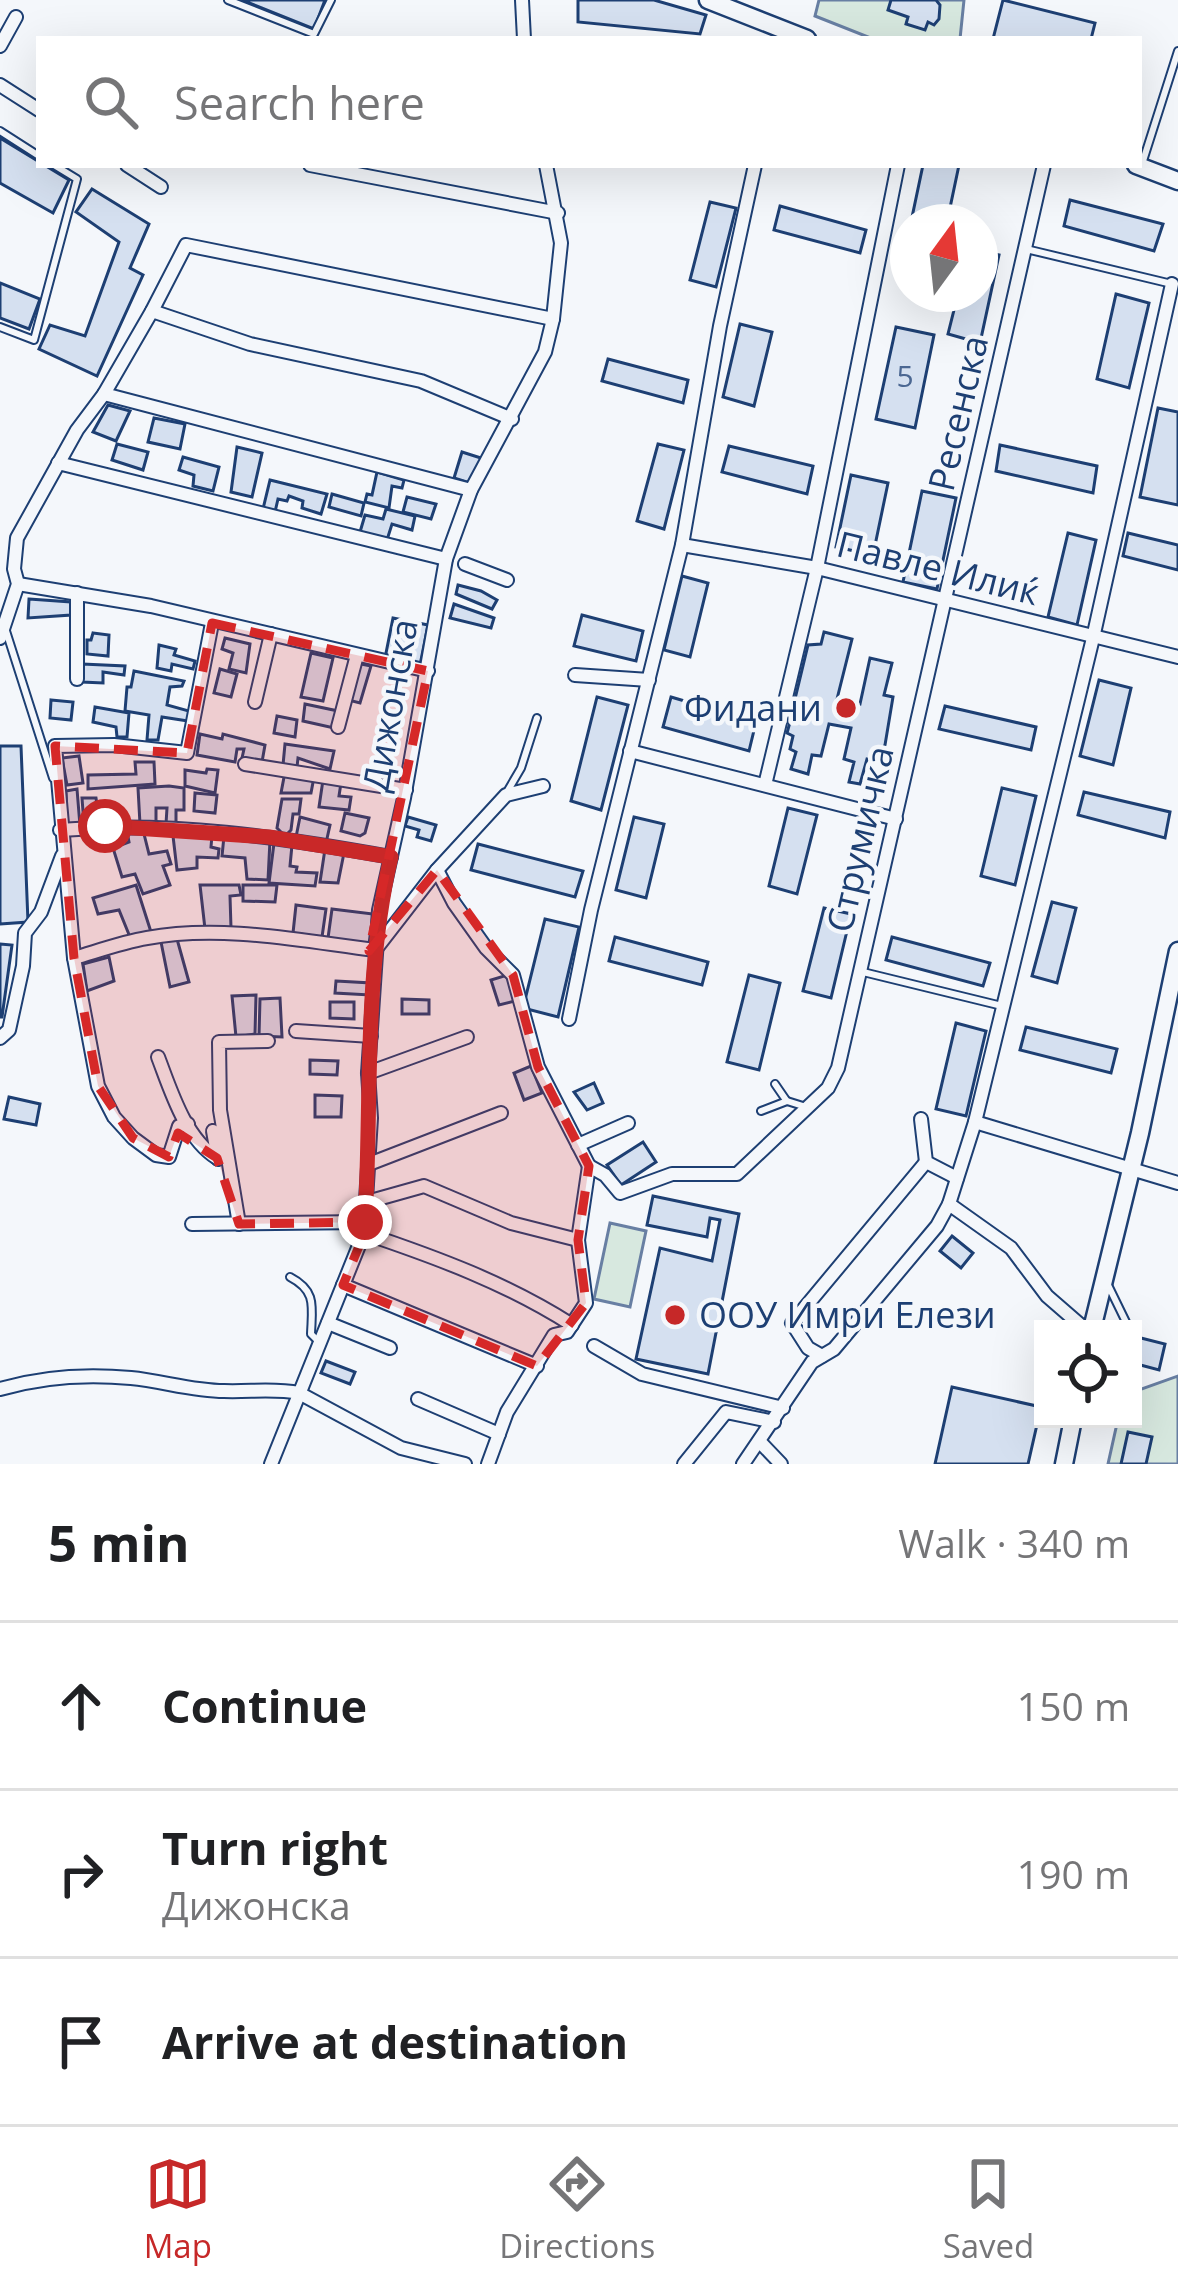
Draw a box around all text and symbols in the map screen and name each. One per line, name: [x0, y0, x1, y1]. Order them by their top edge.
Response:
search box: [36, 36, 1142, 168]
icon: search: [78, 69, 144, 135]
text: Search here: [174, 72, 425, 133]
north arrow: [890, 204, 998, 312]
street label: Ресенска: [916, 330, 999, 495]
house number: 5: [896, 355, 914, 396]
street label: Павле Илиќ: [832, 519, 1045, 616]
street label: Дижонска: [350, 615, 429, 795]
place label: Фидани: [684, 683, 822, 732]
marker: Фидани: [833, 695, 859, 721]
street label: Струмичка: [814, 741, 905, 937]
route start: [78, 799, 132, 853]
route end: [338, 1195, 392, 1249]
place label: ООУ Имри Елези: [699, 1290, 996, 1339]
marker: ООУ Имри Елези: [662, 1302, 688, 1328]
map controls: [1034, 1320, 1142, 1428]
button: locate: [1034, 1320, 1142, 1428]
text: 5 min: [48, 1507, 190, 1577]
text: Walk · 340 m: [898, 1516, 1130, 1569]
icon: ahead: [48, 1673, 114, 1739]
text: Continue: [162, 1675, 367, 1736]
text: 150 m: [1017, 1679, 1130, 1732]
text: Turn right: [162, 1817, 388, 1878]
icon: right: [48, 1841, 114, 1907]
text: 190 m: [1017, 1847, 1130, 1900]
text: Дижонска: [162, 1878, 351, 1931]
icon: arrive: [48, 2009, 114, 2075]
text: Arrive at destination: [162, 2011, 628, 2072]
tab: Map: [144, 2151, 212, 2268]
tab: Directions: [499, 2151, 655, 2268]
tab: Saved: [943, 2151, 1034, 2268]

